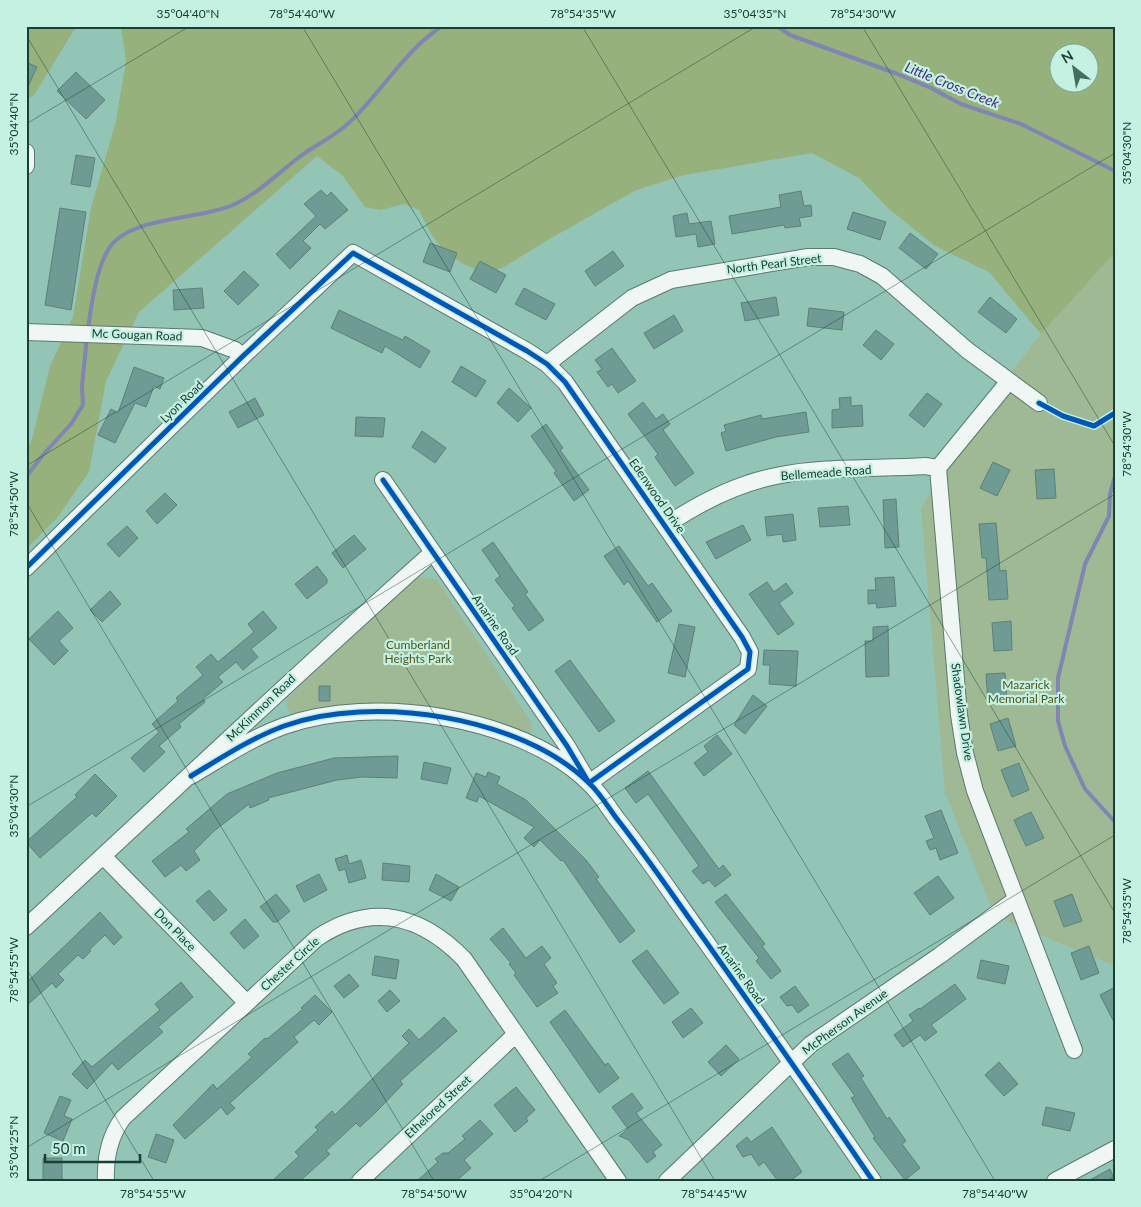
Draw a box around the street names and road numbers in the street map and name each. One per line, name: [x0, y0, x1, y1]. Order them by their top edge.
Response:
street label: North Pearl Street: [726, 250, 823, 277]
street label: Mc Gougan Road: [92, 325, 183, 344]
street label: Lyon Road: [157, 377, 206, 426]
street label: Edenwood Drive: [626, 455, 689, 536]
street label: Bellemeade Road: [780, 462, 872, 483]
street label: Anarine Road: [469, 591, 522, 658]
street label: Shadowlawn Drive: [948, 662, 977, 762]
street label: McKimmon Road: [223, 671, 298, 744]
street label: Don Place: [151, 905, 199, 954]
street label: Chester Circle: [257, 933, 322, 994]
street label: Anarine Road: [715, 941, 768, 1007]
street label: McPherson Avenue: [799, 985, 890, 1058]
street label: Ethelored Street: [401, 1072, 475, 1141]

